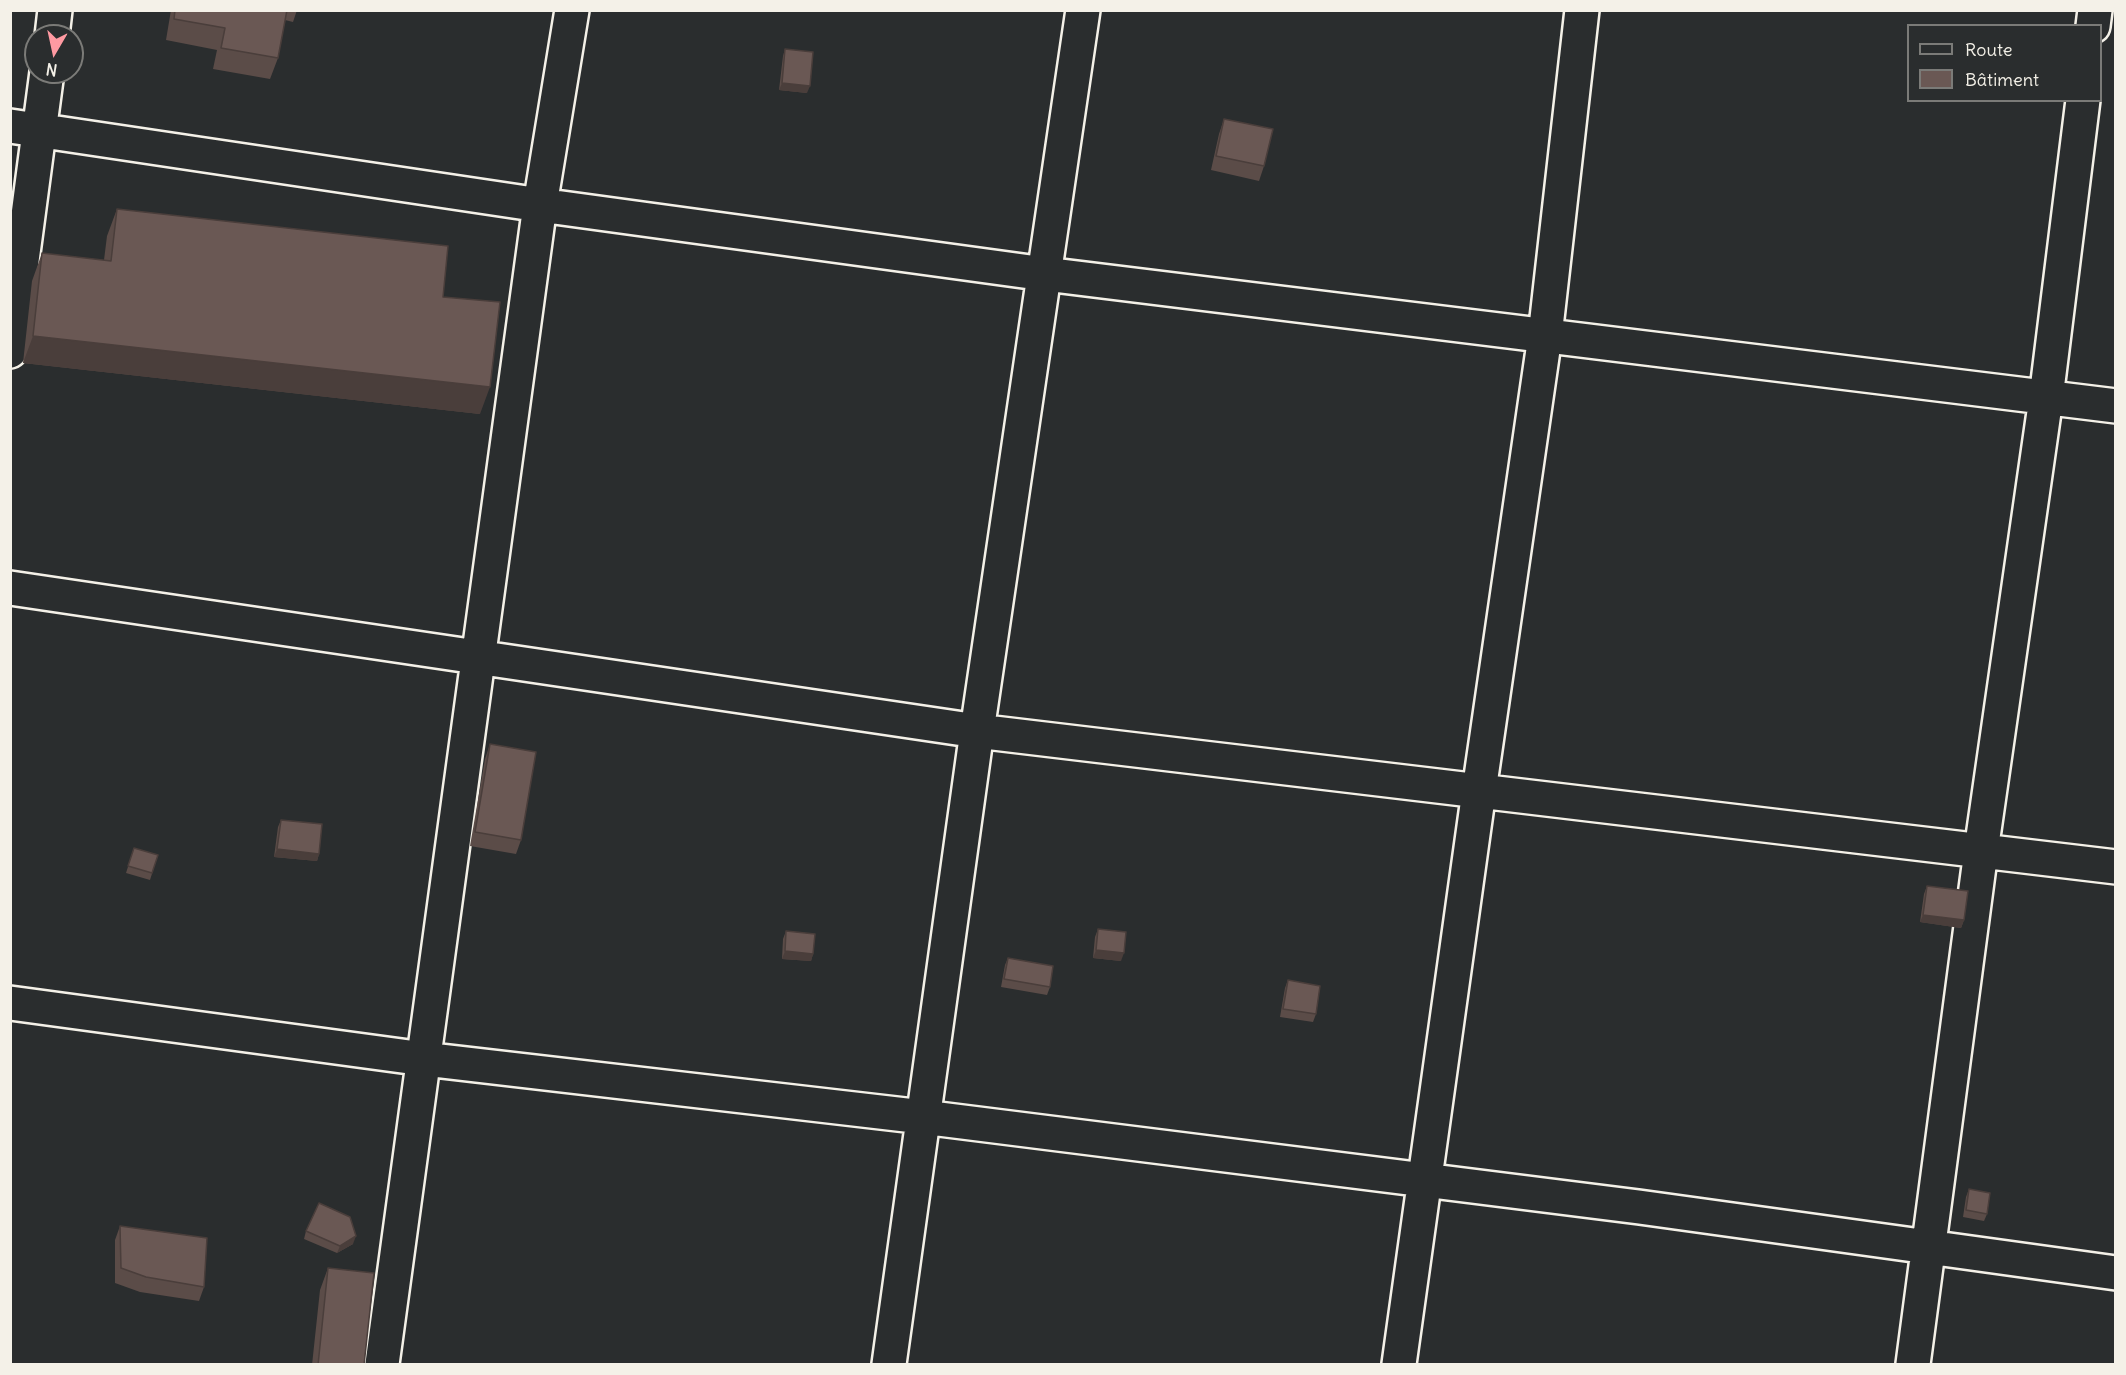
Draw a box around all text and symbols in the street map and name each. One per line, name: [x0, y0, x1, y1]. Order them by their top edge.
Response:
north arrow: [24, 24, 84, 84]
legend: [1907, 24, 2102, 102]
text: Route: [1965, 38, 2013, 61]
text: N: [44, 59, 59, 81]
text: Bâtiment: [1965, 68, 2039, 91]

